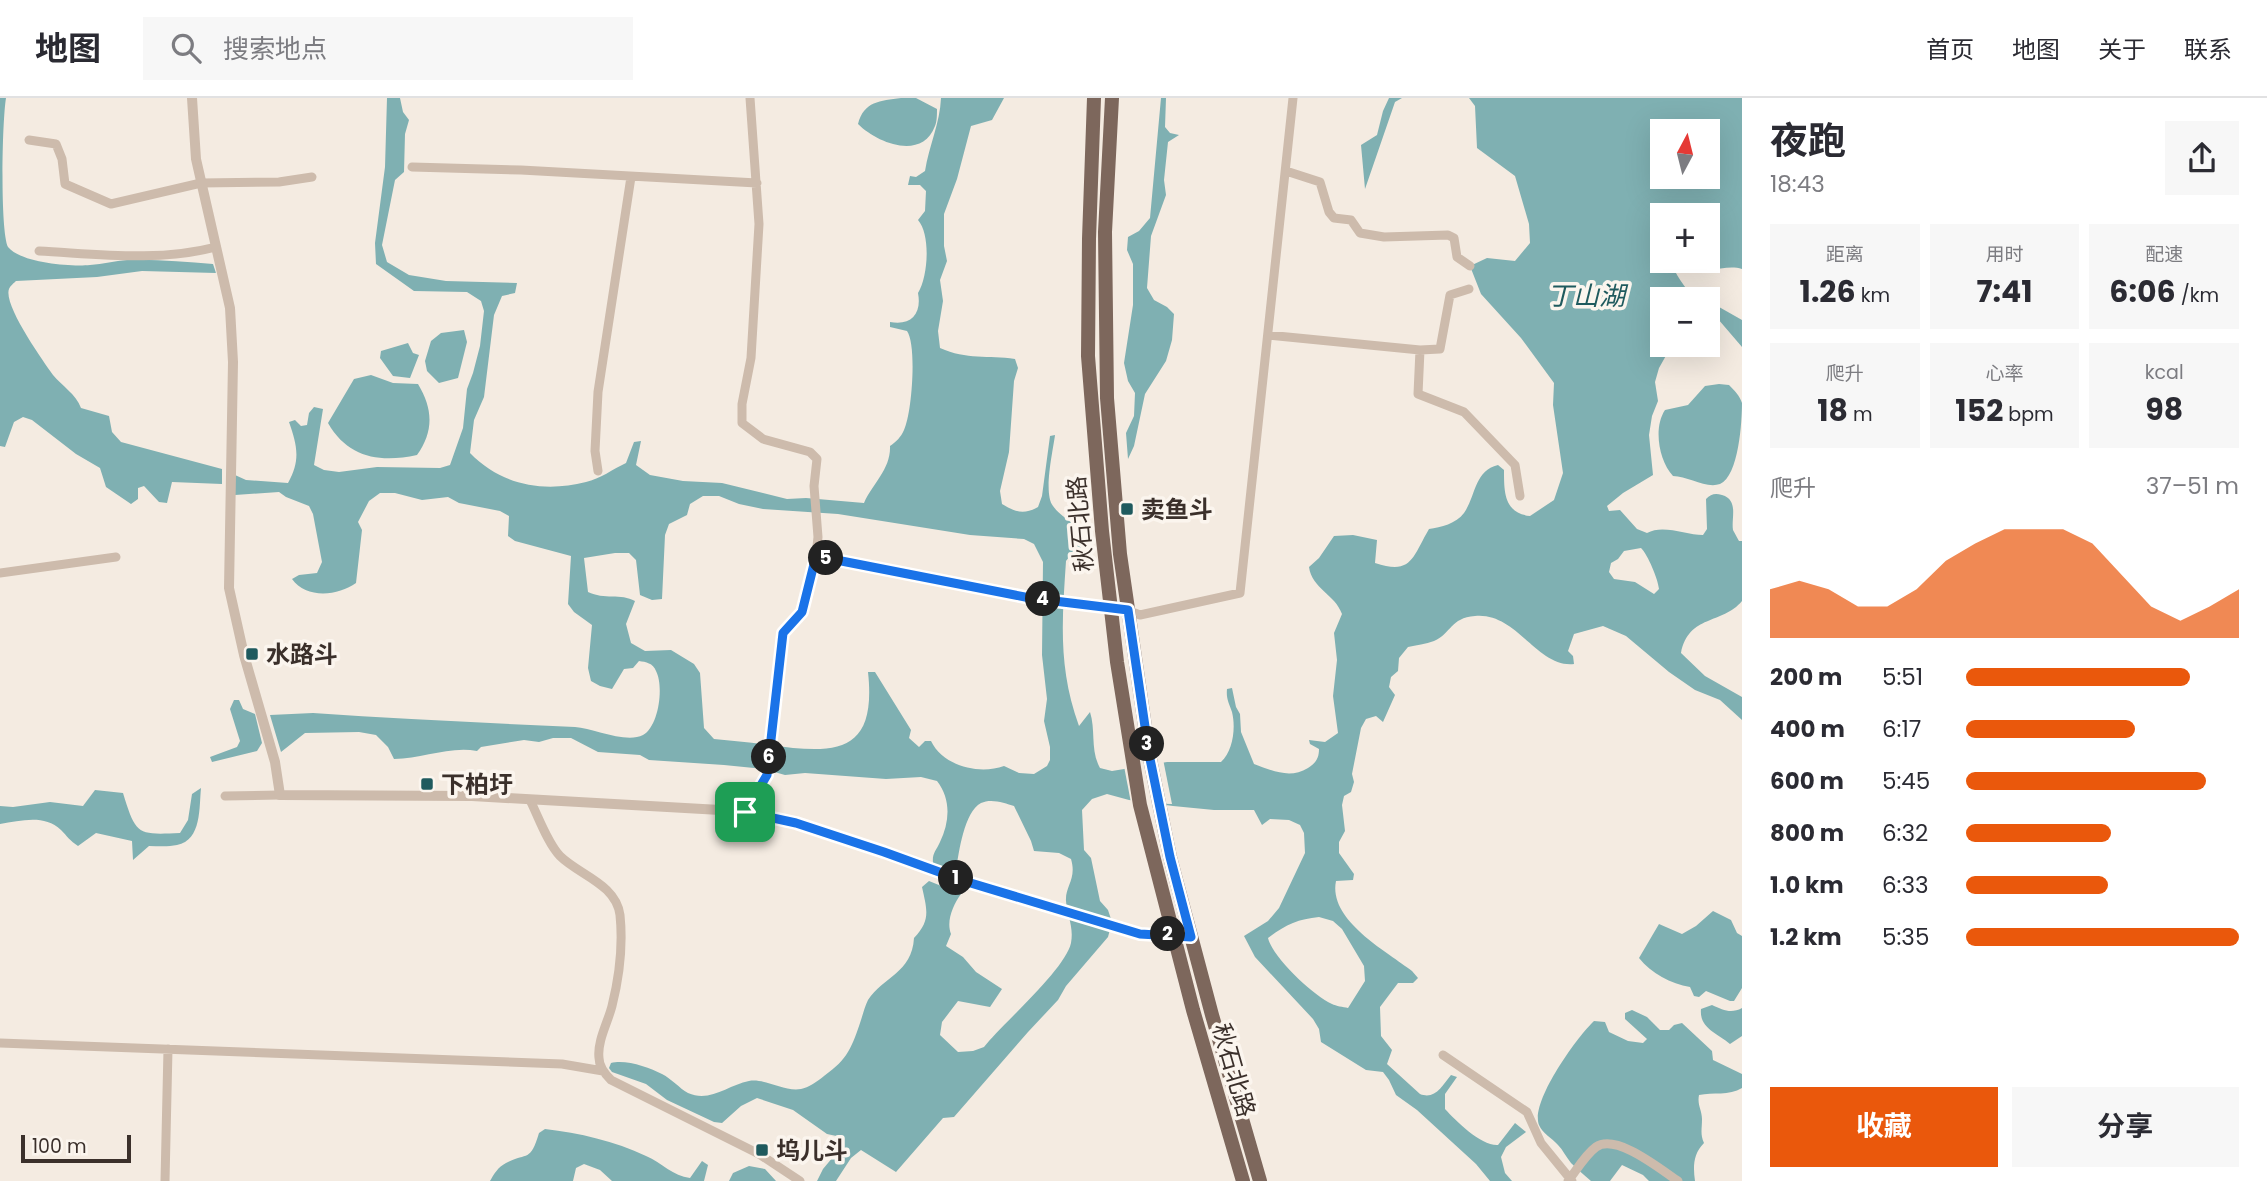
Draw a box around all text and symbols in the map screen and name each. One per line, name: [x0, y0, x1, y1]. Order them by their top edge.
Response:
search box: [143, 17, 633, 80]
text: 地图: [35, 25, 101, 72]
icon: search: [167, 29, 205, 67]
text: 搜索地点: [223, 31, 327, 67]
text: 首页: [1926, 33, 1974, 66]
text: 地图: [2012, 33, 2060, 66]
text: 关于: [2098, 33, 2146, 66]
text: 联系: [2184, 33, 2232, 66]
text: 夜跑: [1770, 114, 1846, 167]
north arrow: [1650, 119, 1720, 189]
map controls: [1650, 119, 1720, 357]
button: share: [2165, 121, 2239, 195]
text: 18:43: [1770, 168, 1825, 200]
button: +: [1650, 203, 1720, 273]
text: 距离: [1826, 241, 1864, 268]
text: 用时: [1985, 241, 2024, 268]
text: 配速: [2145, 241, 2183, 268]
text: 1.26: [1800, 270, 1856, 313]
text: 7:41: [1976, 270, 2033, 313]
text: 6:06: [2109, 270, 2176, 313]
water label: 丁山湖: [1547, 278, 1629, 314]
text: km: [1856, 282, 1890, 309]
text: /km: [2176, 282, 2219, 309]
button: −: [1650, 287, 1720, 357]
text: kcal: [2145, 359, 2184, 386]
text: 爬升: [1826, 360, 1864, 387]
text: 心率: [1985, 360, 2024, 387]
text: 98: [2145, 388, 2183, 431]
text: 18: [1817, 389, 1848, 432]
text: 152: [1955, 389, 2003, 432]
text: m: [1848, 401, 1873, 428]
text: bpm: [2003, 401, 2054, 428]
text: 37–51 m: [2146, 470, 2239, 502]
text: 爬升: [1770, 472, 1816, 504]
street label: 秋石北路: [1059, 475, 1101, 573]
place label: 卖鱼斗: [1141, 493, 1213, 526]
marker: 卖鱼斗: [1119, 501, 1135, 517]
pin: 5: [808, 540, 844, 575]
text: 5: [819, 544, 832, 571]
pin: 4: [1026, 582, 1060, 616]
text: 4: [1036, 585, 1049, 612]
place label: 水路斗: [266, 638, 338, 671]
marker: 水路斗: [244, 646, 260, 662]
text: 200 m: [1770, 661, 1842, 693]
text: 5:51: [1882, 661, 1923, 693]
text: 400 m: [1770, 713, 1845, 745]
text: 6:17: [1882, 713, 1921, 745]
pin: 3: [1130, 726, 1164, 762]
text: 3: [1141, 730, 1152, 757]
pin: 6: [752, 740, 786, 774]
text: 6: [762, 743, 775, 770]
text: 600 m: [1770, 765, 1844, 797]
text: 5:45: [1882, 765, 1930, 797]
place label: 下柏圩: [441, 768, 513, 801]
marker: 下柏圩: [419, 776, 435, 792]
pin: [715, 782, 775, 842]
icon: arrive: [726, 793, 764, 831]
text: 800 m: [1770, 817, 1844, 849]
text: 6:32: [1882, 817, 1928, 849]
pin: 1: [939, 860, 974, 896]
text: 1: [952, 864, 959, 891]
text: 1.0 km: [1770, 869, 1844, 901]
text: 6:33: [1882, 869, 1929, 901]
pin: 2: [1150, 916, 1186, 952]
text: 2: [1162, 920, 1173, 947]
text: 1.2 km: [1770, 921, 1842, 953]
text: 5:35: [1882, 921, 1929, 953]
street label: 秋石北路: [1205, 1019, 1263, 1121]
button: 收藏: [1770, 1087, 1998, 1167]
button: 分享: [2012, 1087, 2239, 1167]
scale bar: [21, 1132, 131, 1164]
text: 100 m: [32, 1133, 87, 1160]
place label: 坞儿斗: [776, 1134, 848, 1167]
marker: 坞儿斗: [754, 1142, 770, 1158]

